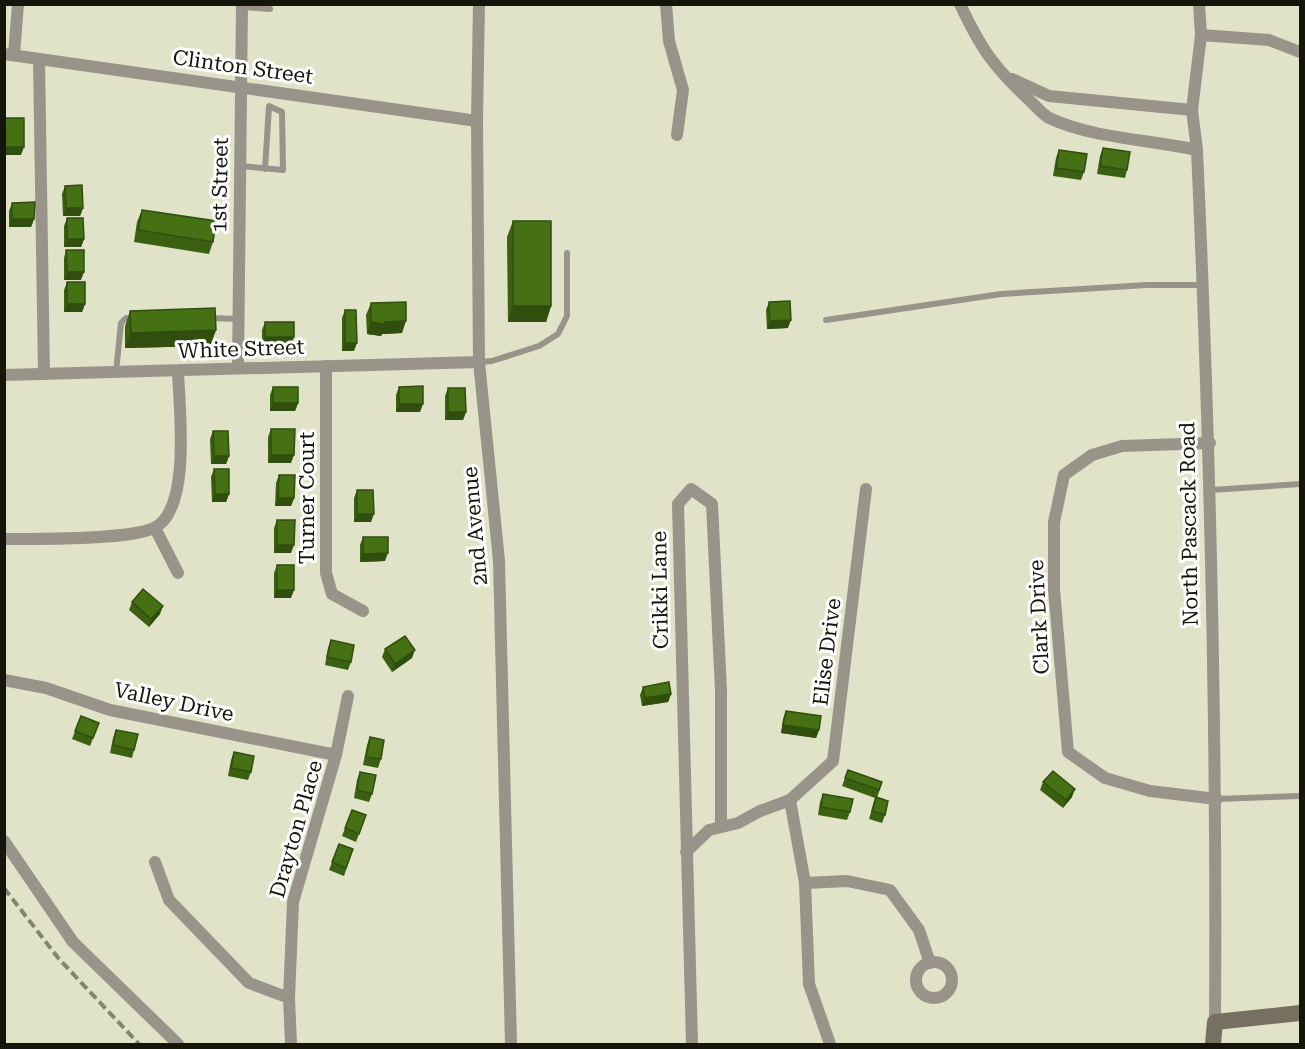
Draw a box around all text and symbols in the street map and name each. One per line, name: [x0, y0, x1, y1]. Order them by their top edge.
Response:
street label: Clinton Street: [171, 45, 315, 89]
street label: 1st Street: [207, 137, 233, 233]
street label: White Street: [177, 335, 305, 363]
street label: North Pascack Road: [1175, 421, 1203, 626]
street label: Turner Court: [295, 432, 319, 564]
street label: 2nd Avenue: [458, 465, 492, 587]
street label: Crikki Lane: [647, 531, 673, 649]
street label: Clark Drive: [1024, 559, 1054, 675]
street label: Elise Drive: [808, 597, 846, 707]
street label: Valley Drive: [112, 678, 236, 726]
street label: Drayton Place: [265, 757, 327, 901]

